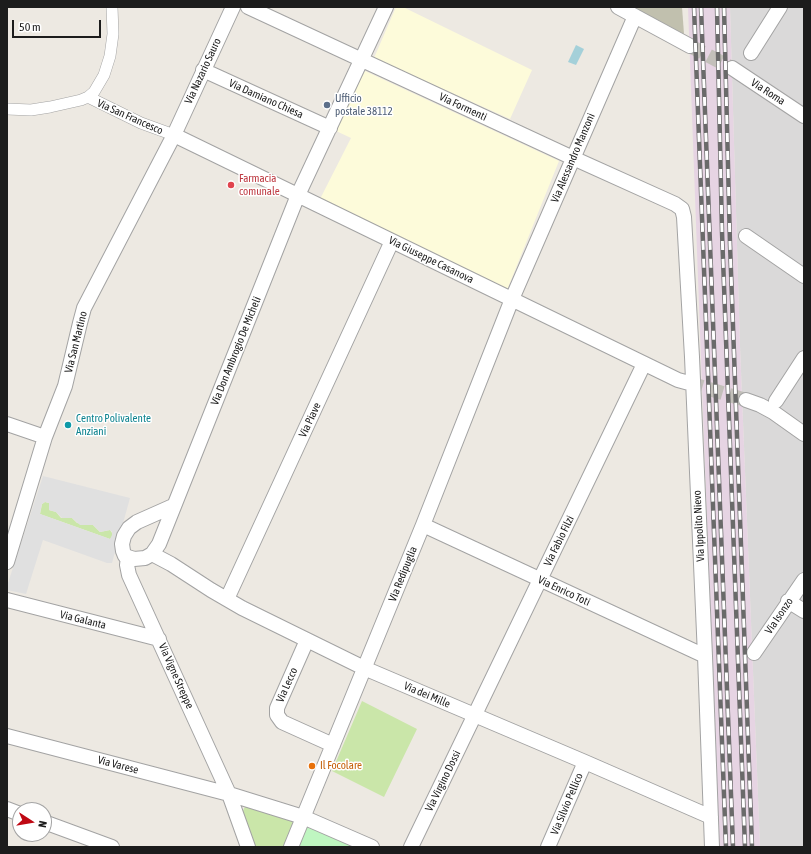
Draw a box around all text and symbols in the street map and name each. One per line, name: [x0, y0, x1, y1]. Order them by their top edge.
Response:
scale bar: [14, 12, 103, 38]
text: 50 m: [19, 20, 41, 34]
street label: Via Nazario Sauro: [182, 36, 224, 106]
street label: Via Roma: [748, 76, 788, 108]
street label: Via Damiano Chiesa: [227, 77, 305, 121]
street label: Via Formenti: [437, 90, 489, 124]
place label: Ufficio postale 38112: [335, 92, 393, 118]
street label: Via San Francesco: [95, 97, 165, 137]
marker: Ufficio postale 38112: [322, 100, 332, 110]
street label: Via Alessandro Manzoni: [548, 111, 598, 205]
place label: Farmacia comunale: [239, 172, 280, 198]
marker: Farmacia comunale: [226, 180, 236, 190]
street label: Via Giuseppe Casanova: [386, 234, 476, 286]
street label: Via Don Ambrogio De Micheli: [208, 295, 264, 407]
street label: Via San Martino: [62, 310, 90, 374]
street label: Via Piave: [296, 401, 324, 439]
place label: Centro Polivalente Anziani: [76, 412, 151, 438]
marker: Centro Polivalente Anziani: [63, 420, 73, 430]
street label: Via Ippolito Nievo: [691, 490, 707, 562]
street label: Via Fabio Filzi: [541, 514, 577, 568]
street label: Via Redipuglia: [386, 544, 420, 604]
street label: Via Enrico Toti: [536, 573, 592, 609]
street label: Via Isonzo: [762, 595, 796, 637]
street label: Via Galanta: [59, 608, 107, 632]
street label: Via Vigne Streppe: [156, 641, 196, 711]
street label: Via Lecco: [273, 665, 301, 705]
street label: Via dei Mille: [402, 679, 452, 711]
street label: Via Virgino Dossi: [423, 748, 463, 814]
street label: Via Varese: [96, 753, 140, 777]
place label: Il Focolare: [320, 759, 362, 773]
marker: Il Focolare: [307, 761, 317, 771]
street label: Via Silvio Pellico: [548, 771, 586, 837]
north arrow: [12, 802, 52, 842]
text: N: [36, 820, 49, 829]

